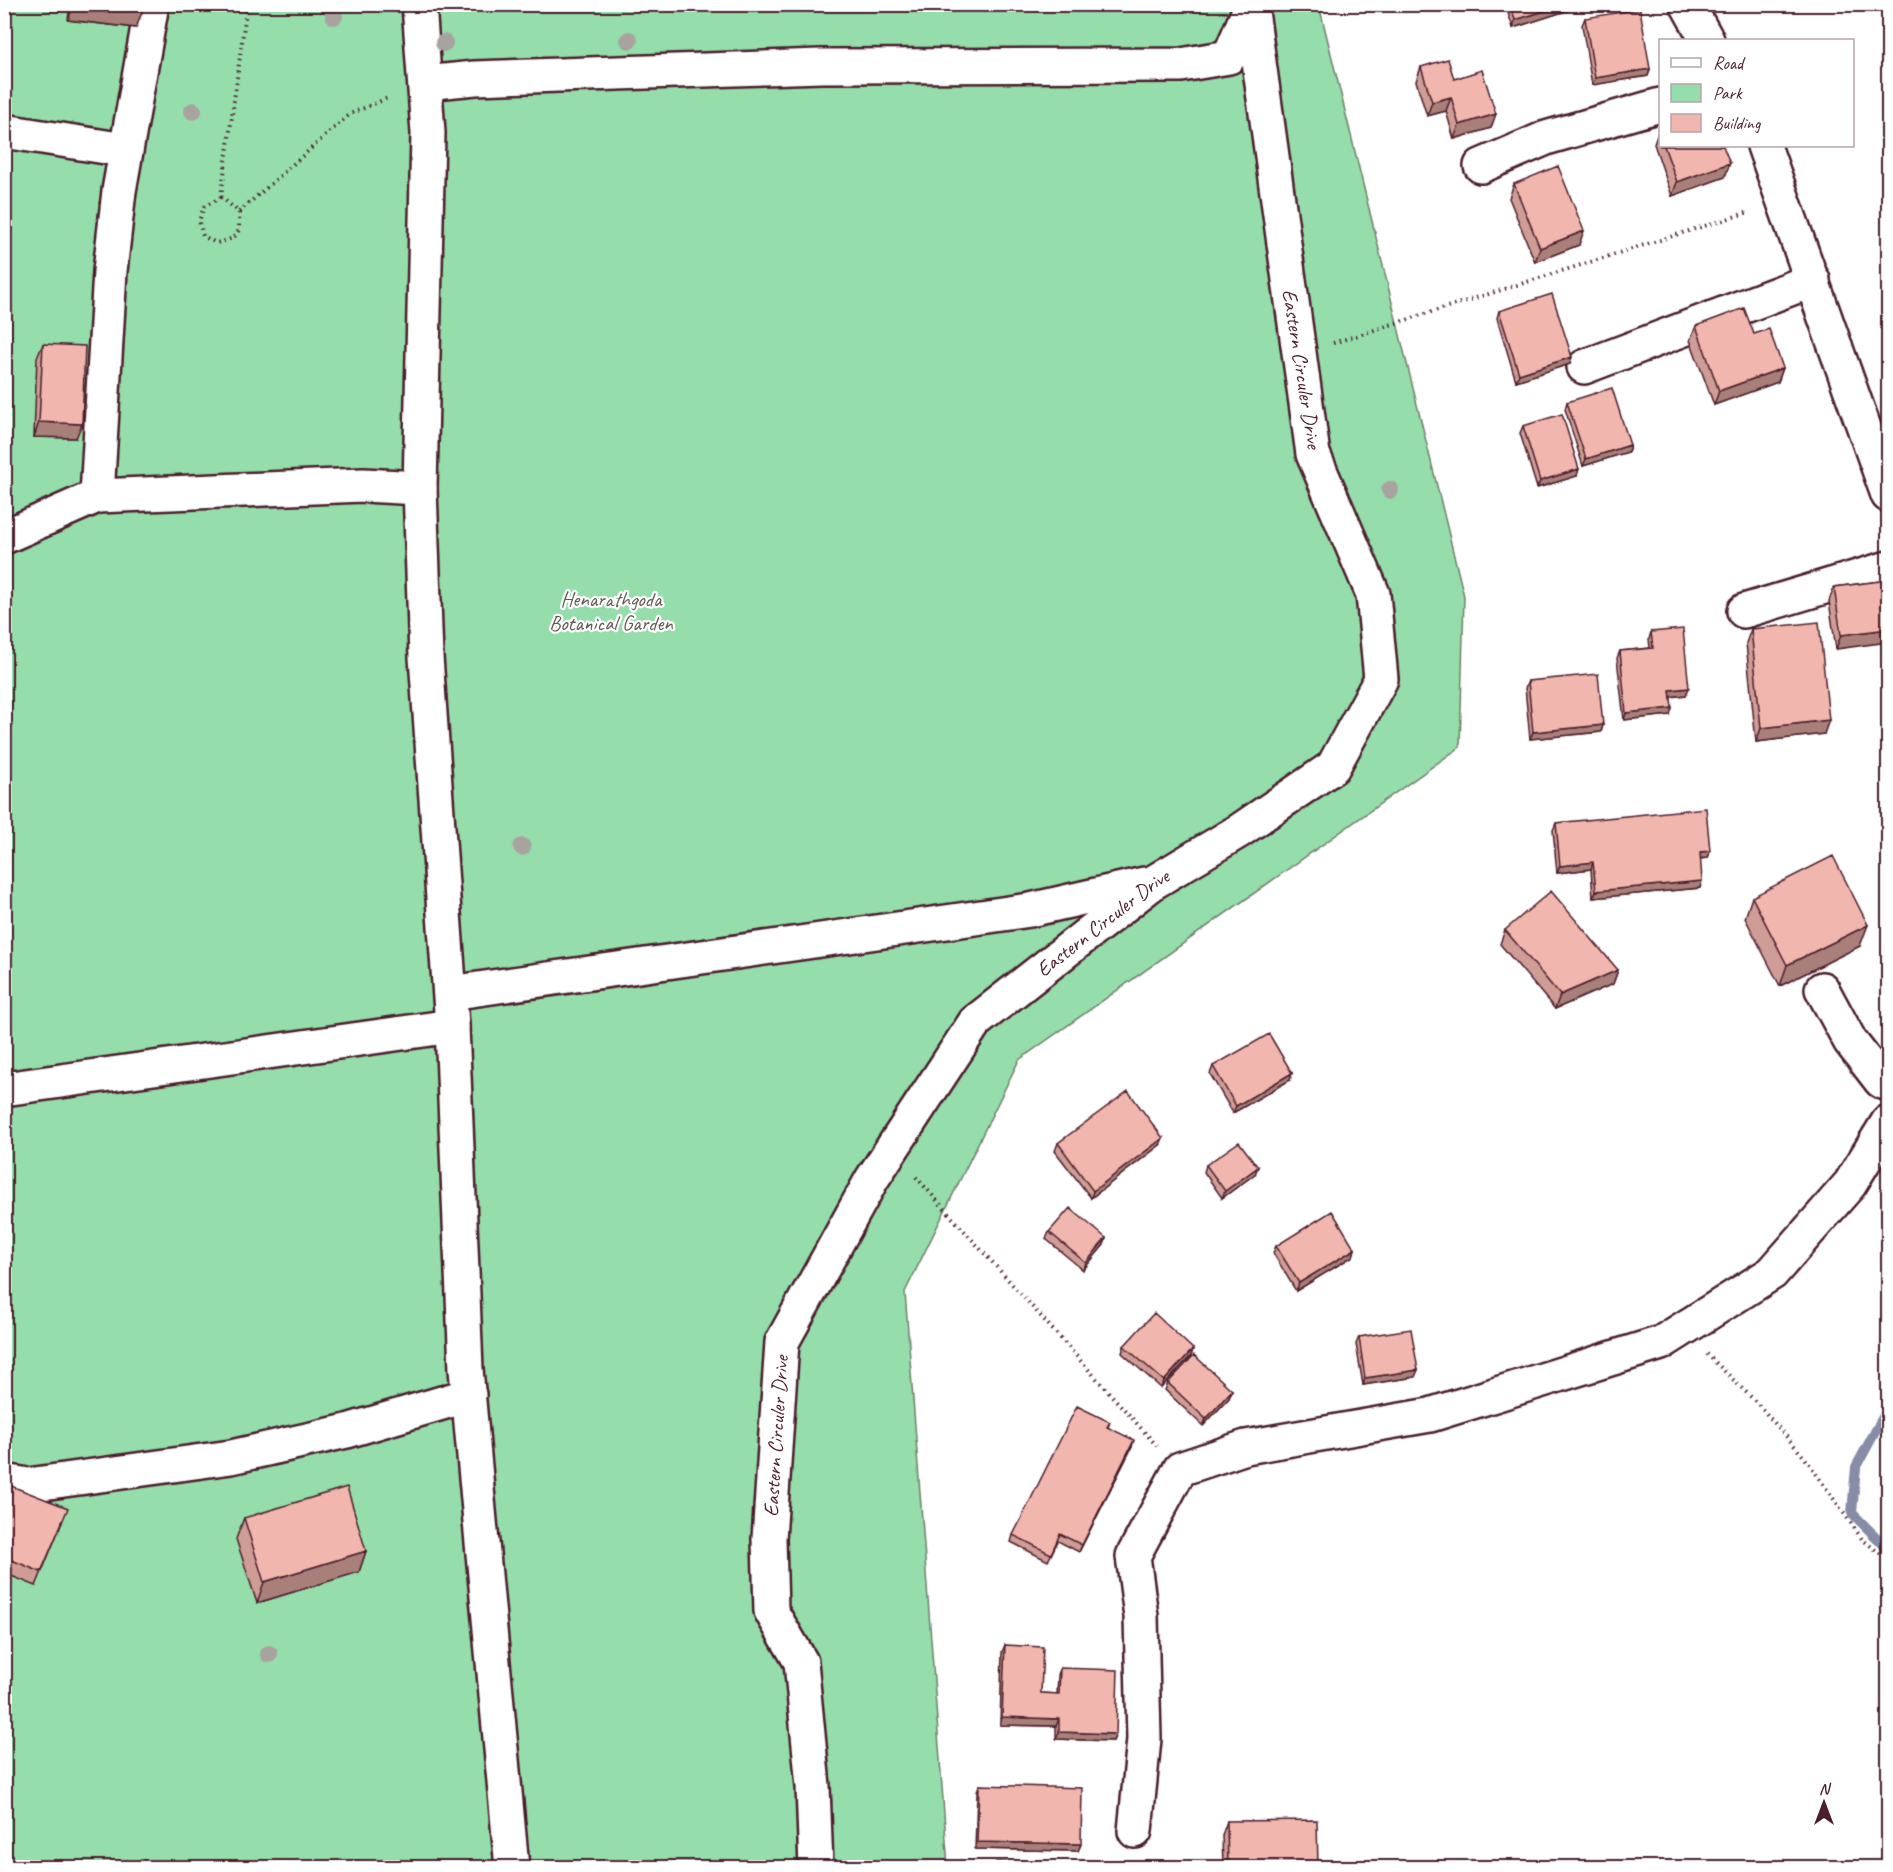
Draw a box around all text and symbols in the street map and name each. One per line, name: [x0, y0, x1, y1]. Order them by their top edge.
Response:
legend: [1659, 39, 1854, 147]
text: Road: [1713, 52, 1746, 74]
text: Park: [1713, 82, 1743, 104]
text: Building: [1713, 112, 1762, 134]
street label: Eastern Circuler Drive: [1277, 287, 1328, 453]
park label: Henarathgoda Botanical Garden: [549, 586, 673, 636]
street label: Eastern Circuler Drive: [1031, 862, 1175, 982]
street label: Eastern Circuler Drive: [758, 1353, 794, 1517]
north arrow: [1794, 1773, 1854, 1833]
text: N: [1819, 1779, 1832, 1799]

